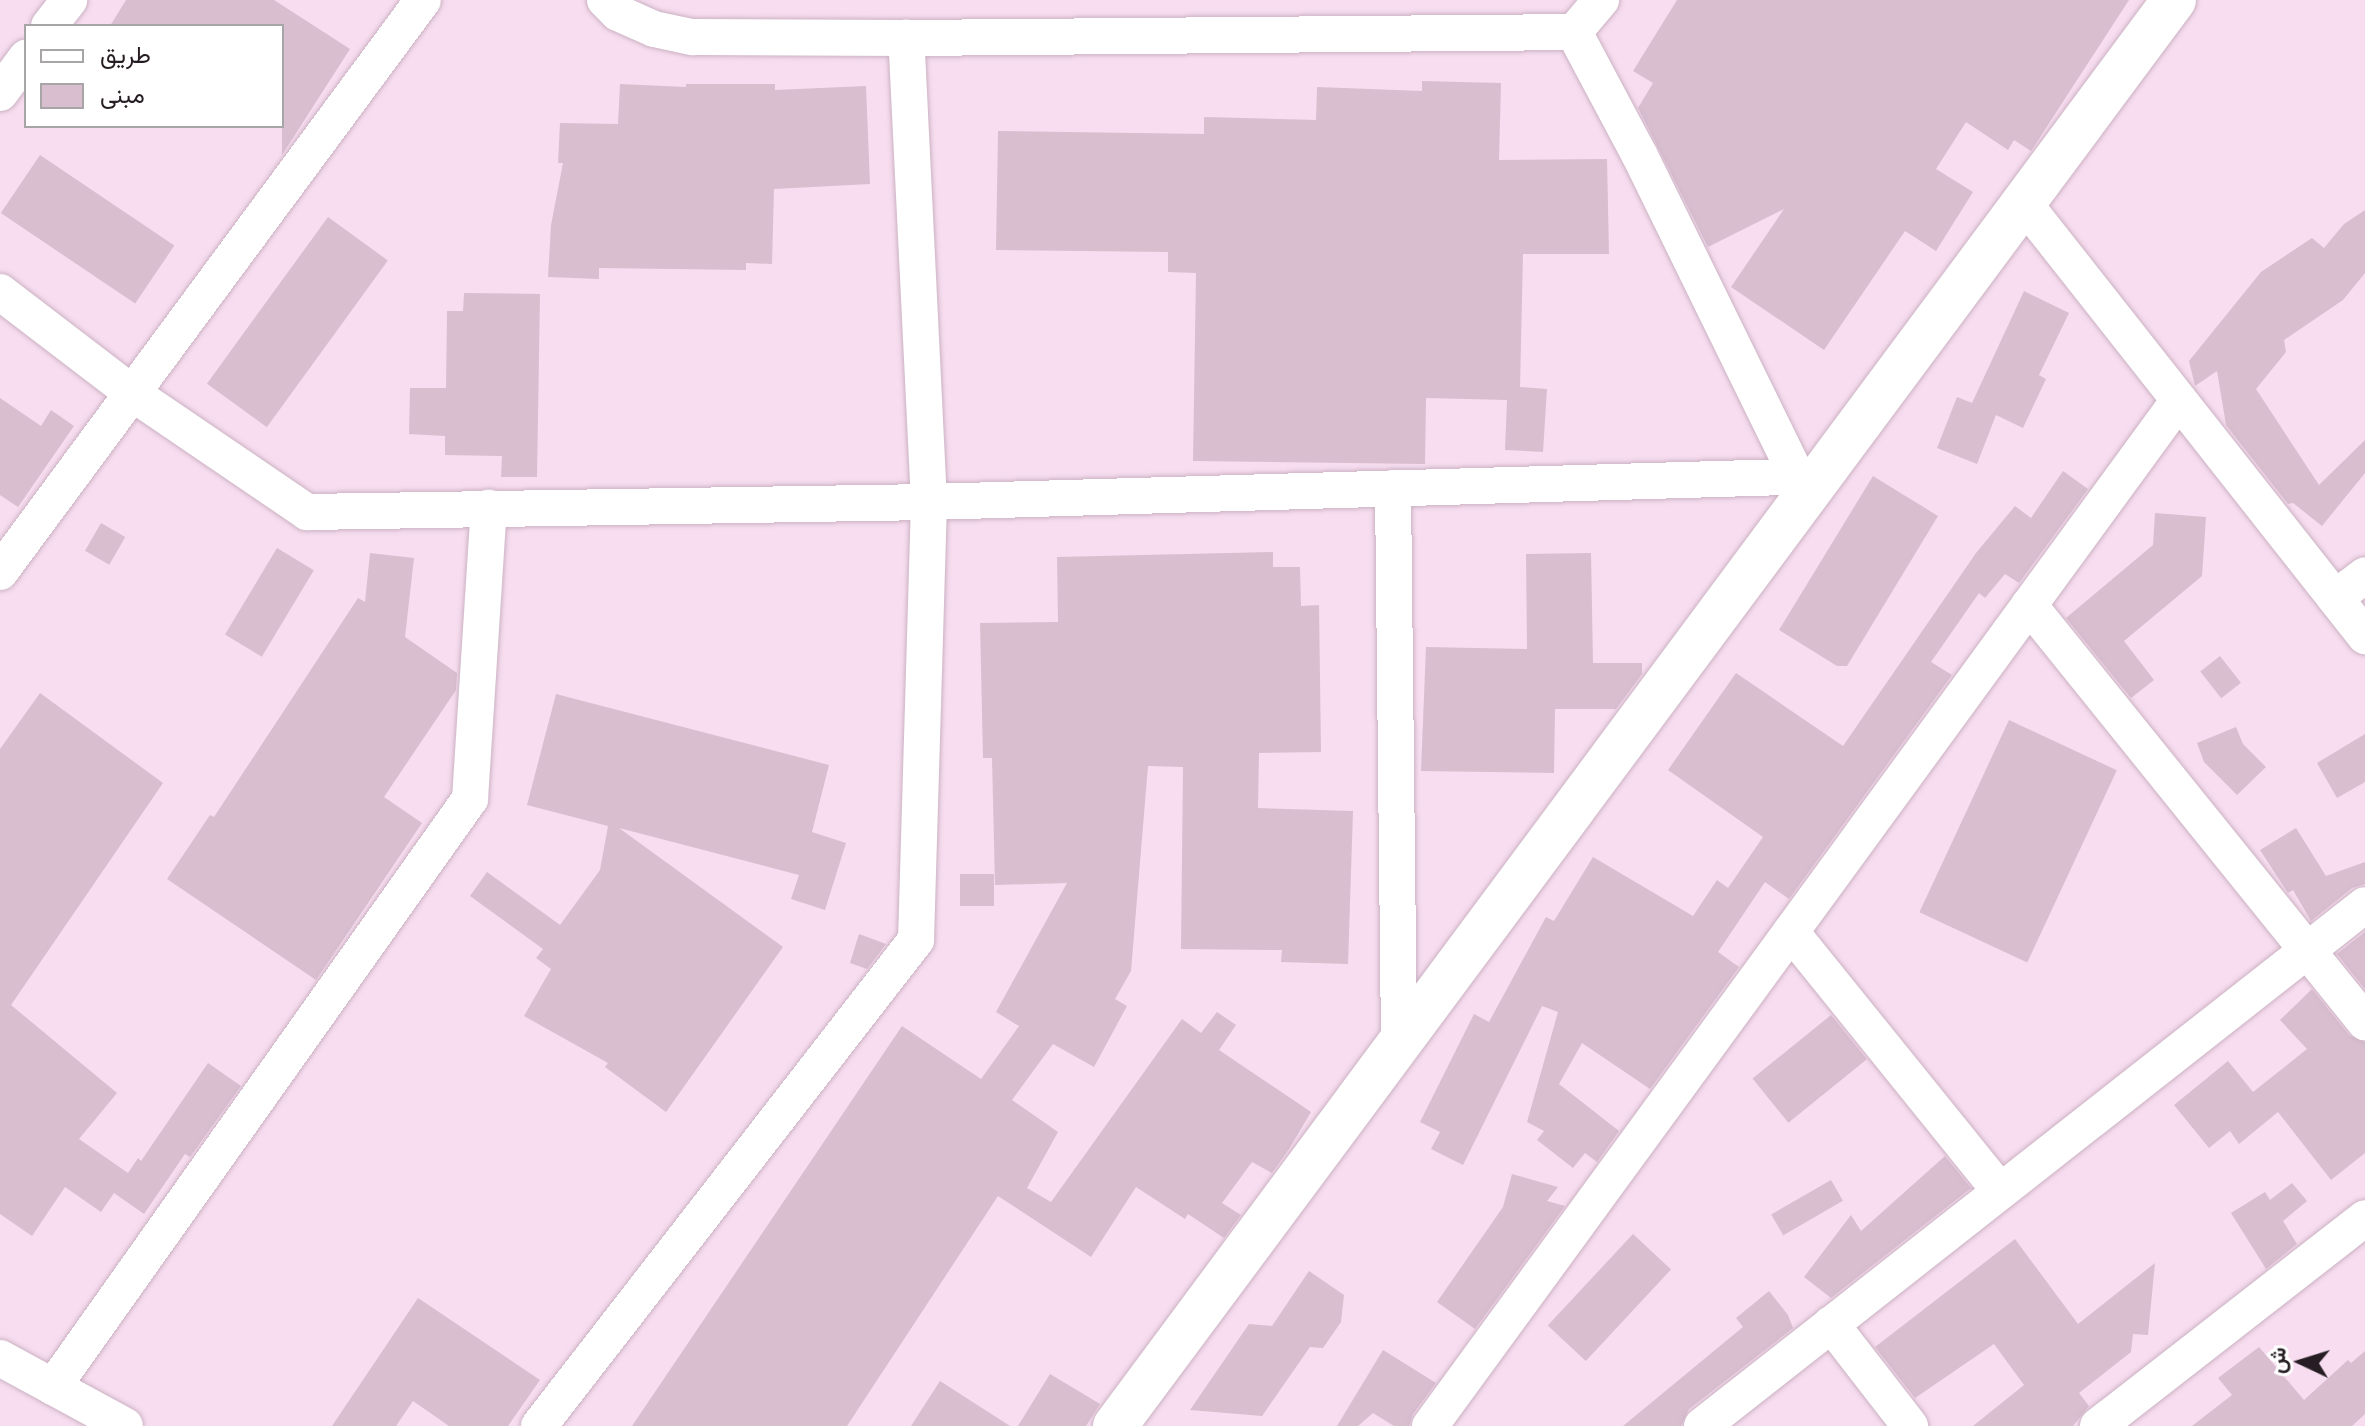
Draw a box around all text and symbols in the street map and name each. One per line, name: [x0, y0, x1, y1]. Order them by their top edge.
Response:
legend: [24, 24, 284, 128]
text: طريق: [100, 36, 151, 72]
text: مبنى: [100, 76, 145, 112]
north arrow: [2261, 1322, 2341, 1402]
text: ش: [2259, 1346, 2295, 1375]

